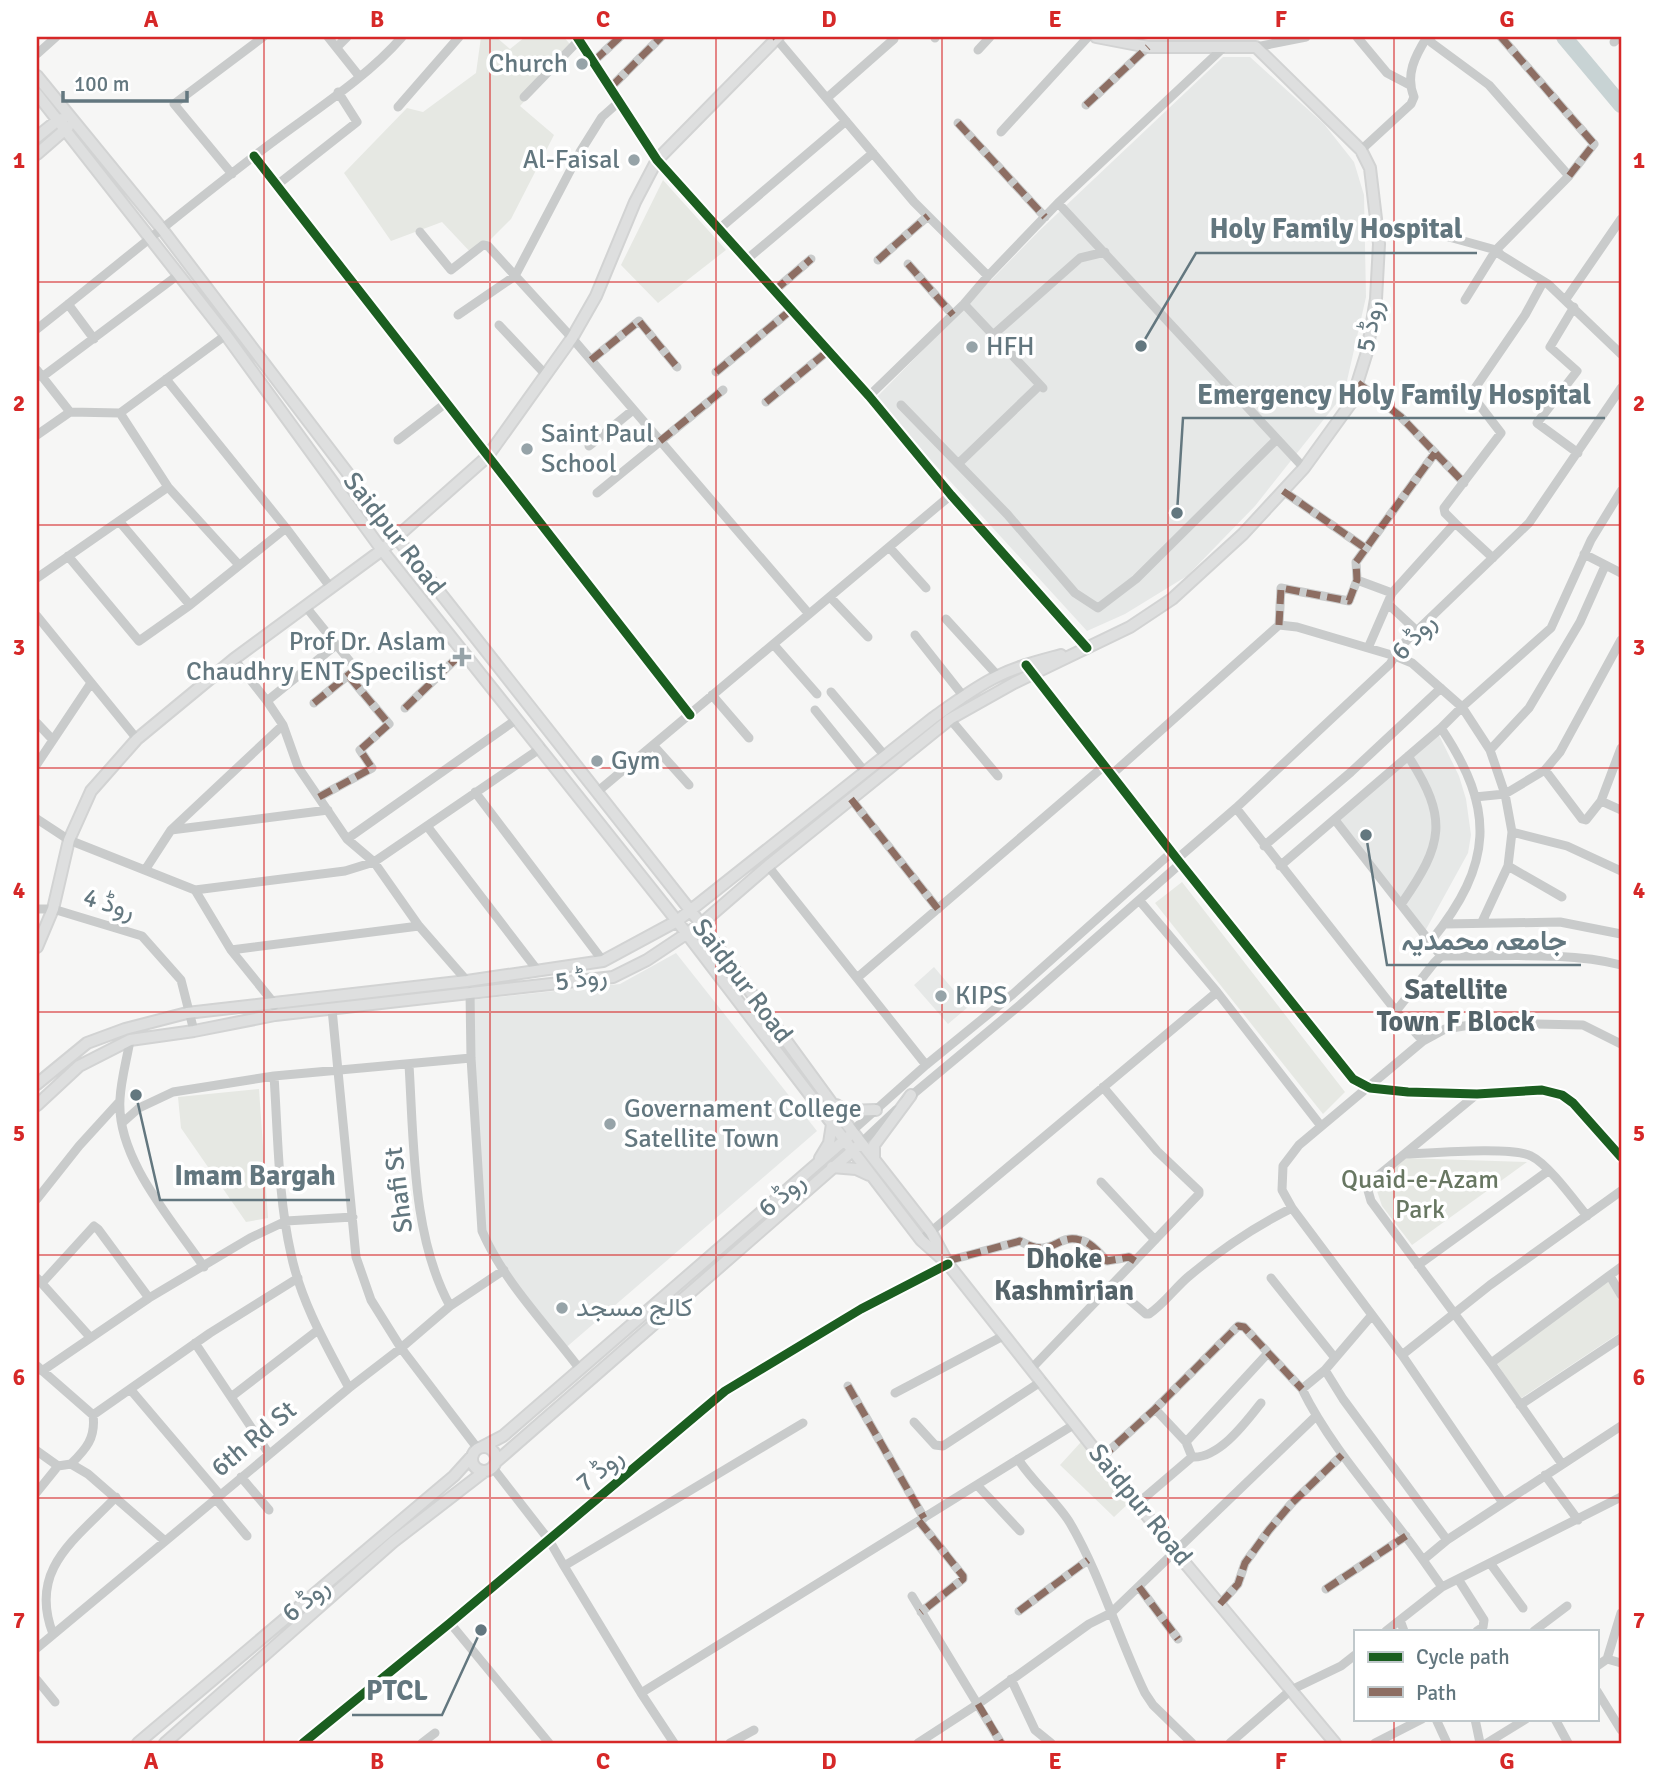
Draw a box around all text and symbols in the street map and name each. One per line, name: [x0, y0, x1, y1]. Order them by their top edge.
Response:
text: A: [144, 5, 159, 34]
text: B: [370, 5, 384, 34]
text: C: [596, 5, 610, 34]
text: D: [821, 5, 837, 34]
text: E: [1048, 5, 1062, 34]
text: F: [1275, 5, 1287, 34]
text: G: [1499, 5, 1515, 34]
place label: Church: [488, 48, 568, 80]
marker: Church: [574, 56, 590, 72]
scale bar: [63, 60, 187, 104]
text: 100 m: [74, 71, 129, 97]
place label: Al-Faisal: [523, 144, 620, 176]
text: 1: [13, 146, 25, 175]
text: 1: [1633, 146, 1645, 175]
marker: Al-Faisal: [626, 152, 642, 168]
callout: Holy Family Hospital: [1196, 204, 1477, 253]
text: Holy Family Hospital: [1209, 212, 1463, 246]
street label: روڈ 5: [1350, 297, 1390, 355]
place label: HFH: [986, 331, 1035, 363]
marker: HFH: [964, 339, 980, 355]
callout: Emergency Holy Family Hospital: [1183, 369, 1605, 418]
text: Emergency Holy Family Hospital: [1197, 378, 1591, 412]
text: 2: [13, 389, 25, 418]
text: 2: [1633, 389, 1645, 418]
place label: Saint Paul School: [541, 418, 654, 480]
marker: Saint Paul School: [519, 441, 535, 457]
street label: Saidpur Road: [336, 466, 452, 602]
street label: روڈ 6: [1385, 607, 1443, 667]
place label: Prof Dr. Aslam Chaudhry ENT Specilist: [186, 626, 446, 688]
text: 3: [13, 633, 25, 662]
text: 3: [1633, 633, 1645, 662]
marker: Prof Dr. Aslam Chaudhry ENT Specilist: [452, 647, 472, 667]
place label: Gym: [611, 745, 660, 777]
marker: Gym: [589, 753, 605, 769]
text: 4: [13, 876, 25, 905]
text: 4: [1633, 876, 1645, 905]
street label: روڈ 4: [79, 881, 139, 927]
street label: Saidpur Road: [685, 912, 799, 1050]
callout: جامعہ محمدیہ: [1387, 916, 1581, 965]
text: جامعہ محمدیہ: [1401, 924, 1567, 958]
street label: روڈ 5: [553, 960, 609, 998]
district label: Satellite Town F Block: [1377, 973, 1536, 1039]
place label: KIPS: [955, 980, 1007, 1012]
marker: KIPS: [933, 988, 949, 1004]
place label: Governament College Satellite Town: [624, 1093, 862, 1155]
marker: Governament College Satellite Town: [602, 1116, 618, 1132]
text: 5: [13, 1119, 25, 1148]
text: 5: [1633, 1119, 1645, 1148]
street label: Shafi St: [378, 1145, 420, 1235]
callout: Imam Bargah: [160, 1151, 350, 1200]
text: Imam Bargah: [174, 1159, 336, 1193]
park label: Quaid-e-Azam Park: [1341, 1164, 1499, 1226]
street label: روڈ 6: [752, 1166, 812, 1224]
district label: Dhoke Kashmirian: [994, 1242, 1134, 1308]
place label: کالج مسجد: [576, 1292, 693, 1325]
marker: کالج مسجد: [554, 1300, 570, 1316]
text: 6: [13, 1363, 25, 1392]
text: 6: [1633, 1363, 1645, 1392]
street label: 6th Rd St: [205, 1394, 303, 1484]
street label: Saidpur Road: [1081, 1438, 1199, 1572]
street label: روڈ 7: [570, 1441, 630, 1499]
street label: روڈ 6: [276, 1571, 336, 1629]
text: 7: [13, 1606, 25, 1635]
text: 7: [1633, 1606, 1645, 1635]
legend: [1354, 1630, 1598, 1720]
text: Cycle path: [1416, 1644, 1510, 1670]
callout: PTCL: [352, 1666, 442, 1715]
text: PTCL: [366, 1674, 428, 1708]
text: Path: [1416, 1680, 1457, 1706]
text: A: [144, 1747, 159, 1776]
text: B: [370, 1747, 384, 1776]
text: C: [596, 1747, 610, 1776]
text: D: [821, 1747, 837, 1776]
text: E: [1048, 1747, 1062, 1776]
text: F: [1275, 1747, 1287, 1776]
text: G: [1499, 1747, 1515, 1776]

